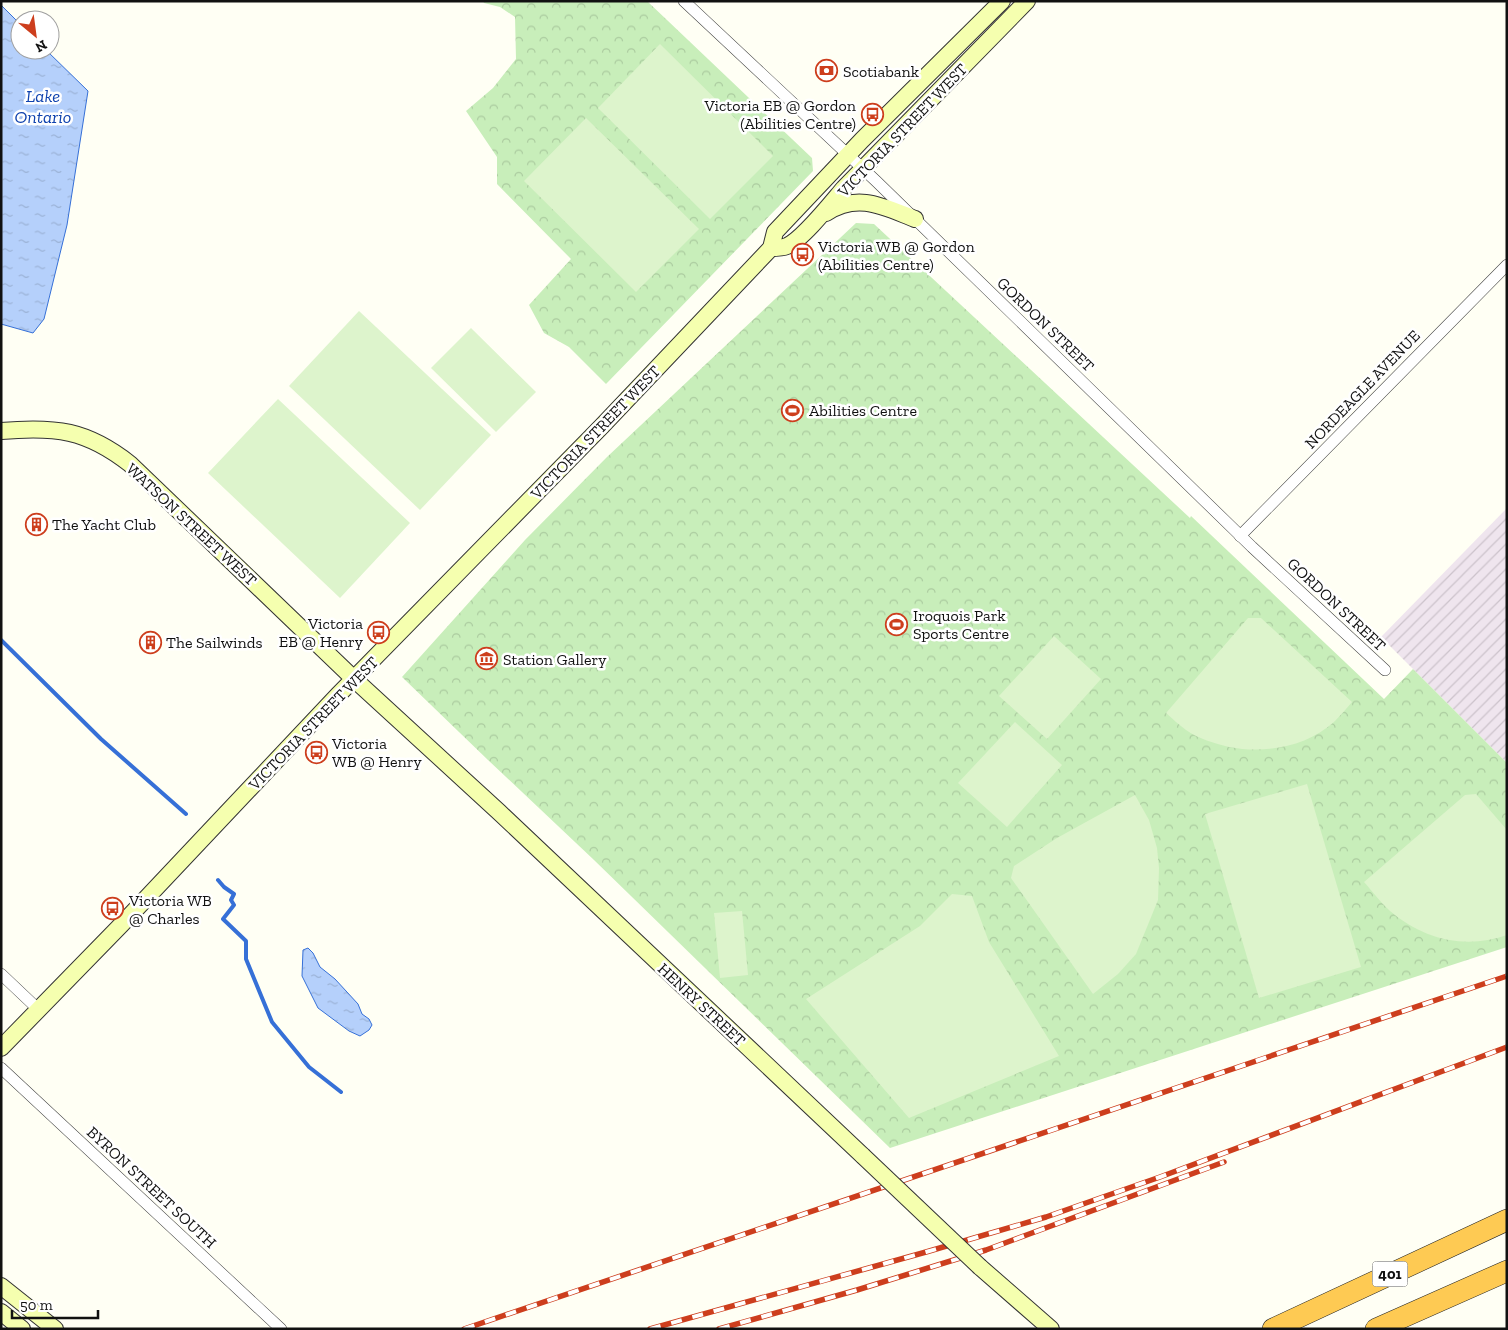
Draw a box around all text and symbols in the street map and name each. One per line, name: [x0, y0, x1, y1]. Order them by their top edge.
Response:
north arrow: [10, 10, 60, 60]
text: N: [32, 36, 50, 56]
bank icon: Scotiabank: [815, 59, 839, 83]
street label: VICTORIA STREET WEST: [833, 60, 971, 202]
place label: Scotiabank: [843, 62, 920, 81]
water label: Lake Ontario: [15, 85, 71, 128]
place label: Victoria EB @ Gordon (Abilities Centre): [703, 96, 857, 133]
bus stop icon: Victoria EB @ Gordon (Abilities Centre): [860, 102, 884, 126]
place label: Victoria WB @ Gordon (Abilities Centre): [817, 237, 975, 274]
bus stop icon: Victoria WB @ Gordon (Abilities Centre): [790, 243, 814, 267]
street label: GORDON STREET: [993, 273, 1098, 376]
street label: NORDEAGLE AVENUE: [1301, 326, 1424, 453]
street label: VICTORIA STREET WEST: [526, 362, 664, 504]
sports icon: Abilities Centre: [781, 398, 805, 422]
place label: Abilities Centre: [809, 401, 917, 420]
street label: WATSON STREET WEST: [122, 459, 261, 590]
building icon: The Yacht Club: [24, 512, 48, 536]
place label: The Yacht Club: [52, 515, 156, 534]
street label: GORDON STREET: [1284, 554, 1390, 655]
place label: Iroquois Park Sports Centre: [913, 606, 1009, 643]
sports icon: Iroquois Park Sports Centre: [885, 612, 909, 636]
place label: Victoria EB @ Henry: [279, 614, 364, 651]
bus stop icon: Victoria EB @ Henry: [367, 620, 391, 644]
building icon: The Sailwinds: [138, 630, 162, 654]
place label: The Sailwinds: [166, 633, 263, 652]
museum icon: Station Gallery: [475, 647, 499, 671]
place label: Station Gallery: [503, 650, 607, 669]
street label: VICTORIA STREET WEST: [244, 653, 382, 795]
place label: Victoria WB @ Henry: [331, 734, 422, 771]
bus stop icon: Victoria WB @ Henry: [304, 740, 328, 764]
place label: Victoria WB @ Charles: [128, 891, 212, 928]
bus stop icon: Victoria WB @ Charles: [101, 897, 125, 921]
street label: HENRY STREET: [654, 959, 749, 1050]
street label: BYRON STREET SOUTH: [83, 1122, 220, 1252]
road number: 401: [1372, 1262, 1408, 1286]
scale bar: [12, 1288, 99, 1320]
text: 50 m: [20, 1296, 53, 1314]

